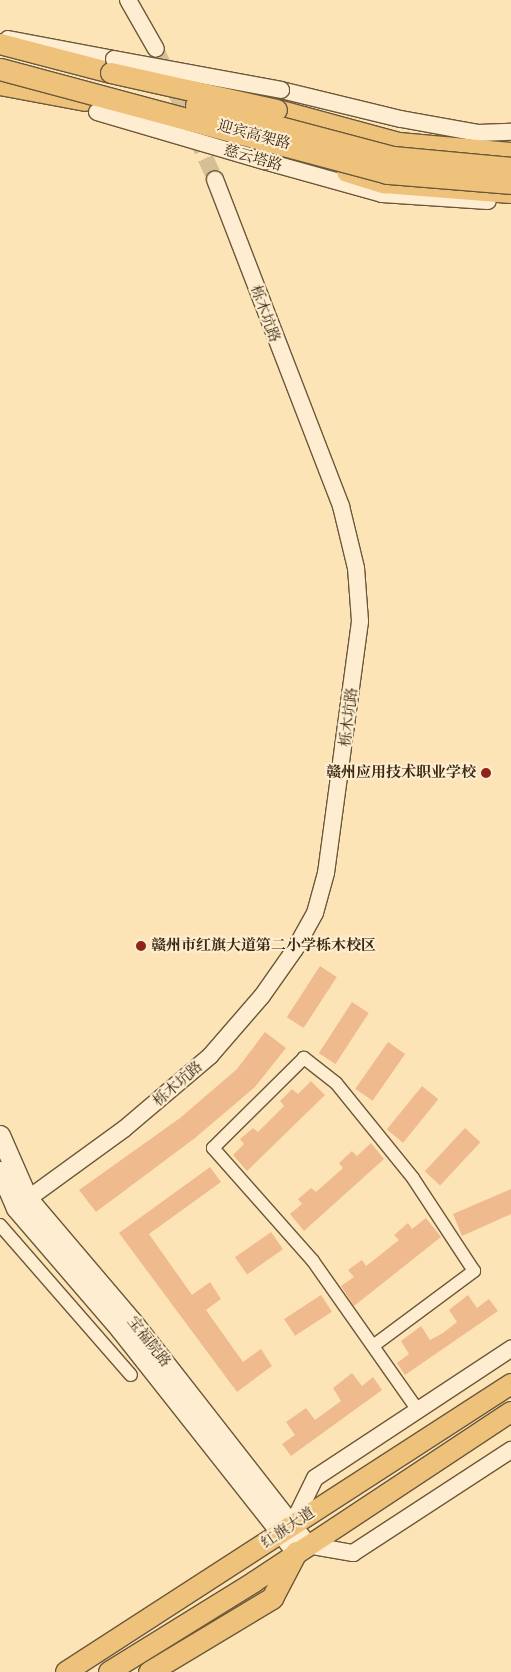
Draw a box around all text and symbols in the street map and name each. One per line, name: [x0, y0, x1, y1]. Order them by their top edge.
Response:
street label: 迎宾高架路: [215, 117, 293, 153]
street label: 慈云塔路: [222, 141, 284, 175]
street label: 栎木坑路: [246, 283, 284, 345]
street label: 栎木坑路: [336, 686, 362, 748]
place label: 赣州应用技术职业学校: [326, 764, 476, 782]
marker: 赣州应用技术职业学校: [480, 767, 492, 779]
place label: 赣州市红旗大道第二小学栎木校区: [151, 937, 376, 955]
marker: 赣州市红旗大道第二小学栎木校区: [135, 940, 147, 952]
street label: 栎木坑路: [149, 1058, 207, 1110]
street label: 宝福院路: [123, 1313, 175, 1371]
street label: 红旗大道: [258, 1504, 318, 1552]

